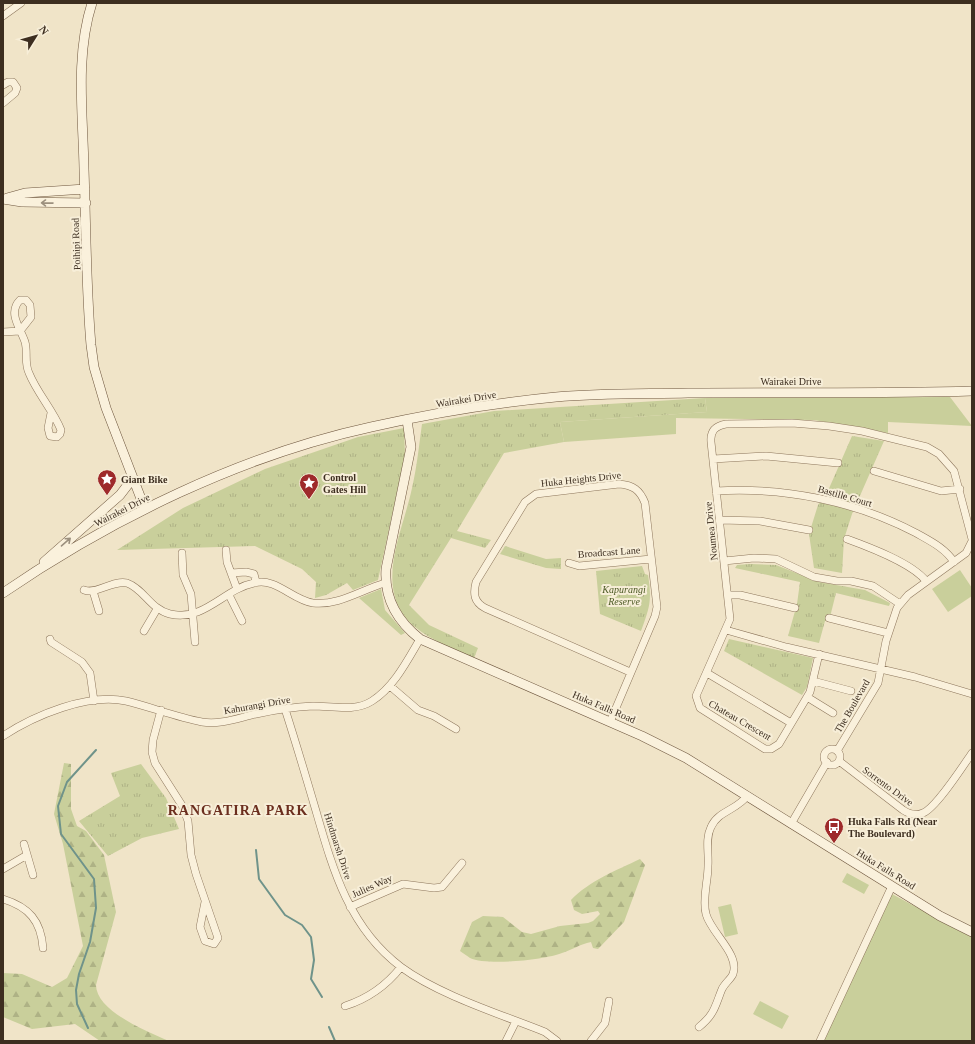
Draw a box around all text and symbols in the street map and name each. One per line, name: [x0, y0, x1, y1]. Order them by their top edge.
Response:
north arrow: [16, 16, 56, 56]
text: N: [37, 23, 51, 37]
one-way arrow: [41, 199, 54, 206]
street label: Poihipi Road: [70, 218, 82, 270]
street label: Wairakei Drive: [760, 376, 822, 387]
street label: Wairakei Drive: [435, 389, 498, 409]
place icon: Giant Bike: [96, 468, 118, 496]
street label: Huka Heights Drive: [540, 469, 622, 489]
place icon: Control Gates Hill: [298, 472, 320, 500]
place label: Control Gates Hill: [323, 472, 366, 495]
place label: Giant Bike: [121, 474, 168, 485]
street label: Bastille Court: [817, 483, 874, 509]
street label: Wairakei Drive: [92, 491, 152, 529]
street label: Noumea Drive: [702, 500, 720, 561]
one-way arrow: [61, 538, 71, 547]
street label: Broadcast Lane: [577, 544, 641, 560]
park label: Kapurangi Reserve: [601, 584, 646, 607]
street label: The Boulevard: [832, 677, 872, 735]
street label: Huka Falls Road: [571, 689, 637, 725]
street label: Kahurangi Drive: [223, 694, 292, 716]
street label: Chateau Crescent: [707, 698, 773, 742]
street label: Sorrento Drive: [861, 764, 916, 808]
district label: RANGATIRA PARK: [168, 803, 308, 818]
street label: Hindmarsh Drive: [322, 811, 354, 881]
bus stop icon: Huka Falls Rd (Near The Boulevard): [823, 816, 845, 844]
place label: Huka Falls Rd (Near The Boulevard): [848, 816, 938, 840]
street label: Huka Falls Road: [855, 847, 917, 891]
street label: Julies Way: [350, 872, 394, 900]

